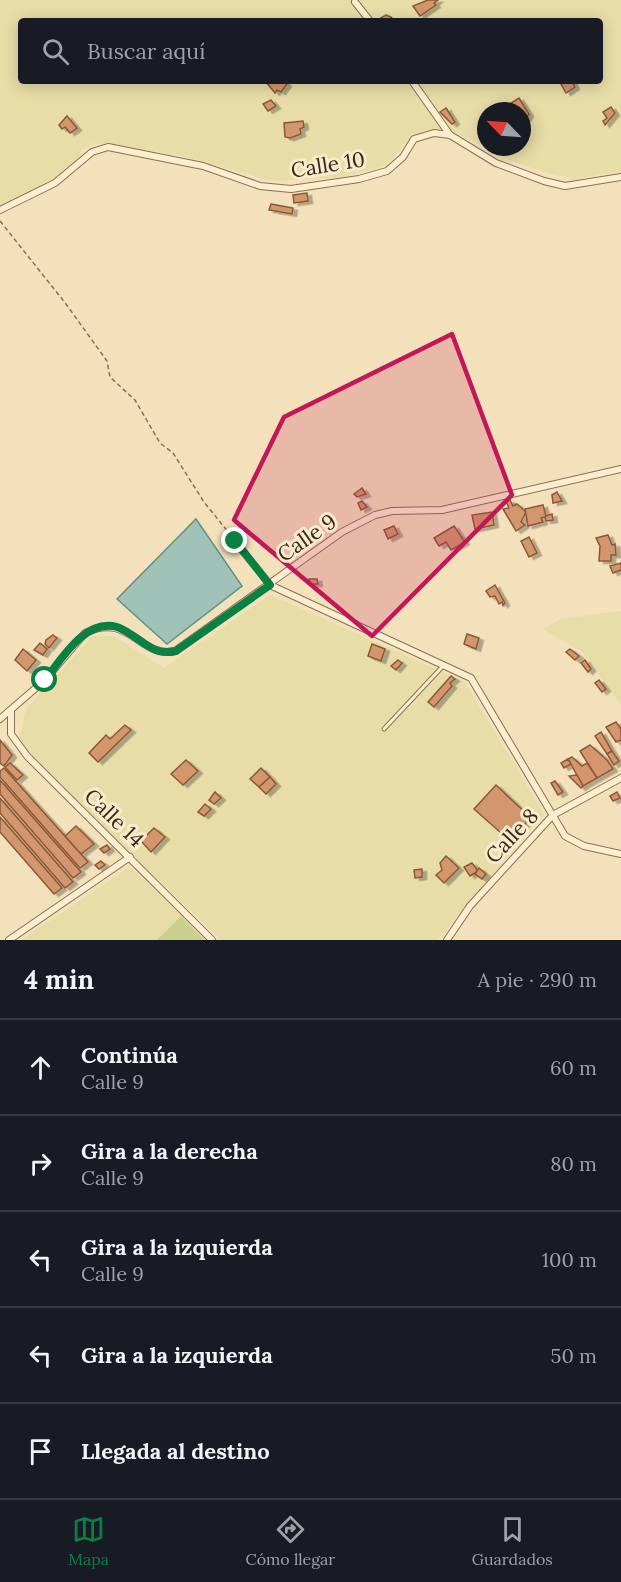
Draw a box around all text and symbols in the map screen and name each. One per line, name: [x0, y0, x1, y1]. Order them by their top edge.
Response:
search box: [18, 18, 603, 84]
icon: search: [39, 35, 72, 68]
text: Buscar aquí: [87, 37, 205, 65]
north arrow: [477, 102, 531, 156]
street label: Calle 10: [289, 145, 367, 184]
street label: Calle 9: [272, 508, 341, 568]
route end: [221, 527, 247, 553]
route start: [31, 666, 57, 692]
street label: Calle 14: [79, 783, 150, 853]
street label: Calle 8: [479, 802, 544, 869]
text: 4 min: [24, 963, 94, 996]
text: A pie · 290 m: [477, 967, 597, 992]
text: Continúa: [81, 1041, 178, 1069]
icon: ahead: [24, 1051, 57, 1084]
text: 60 m: [550, 1055, 597, 1080]
text: Calle 9: [81, 1069, 144, 1094]
text: Gira a la derecha: [81, 1137, 258, 1165]
icon: right: [24, 1147, 57, 1180]
text: 80 m: [550, 1151, 597, 1176]
text: Calle 9: [81, 1165, 144, 1190]
text: Gira a la izquierda: [81, 1233, 273, 1261]
icon: left: [24, 1243, 57, 1276]
text: 100 m: [542, 1247, 597, 1272]
text: Calle 9: [81, 1261, 144, 1286]
icon: left: [24, 1339, 57, 1372]
text: Gira a la izquierda: [81, 1341, 273, 1369]
text: 50 m: [551, 1343, 597, 1368]
icon: arrive: [24, 1435, 57, 1468]
text: Llegada al destino: [81, 1437, 270, 1465]
tab: Mapa: [68, 1513, 109, 1569]
tab: Cómo llegar: [245, 1513, 335, 1569]
tab: Guardados: [472, 1513, 553, 1569]

